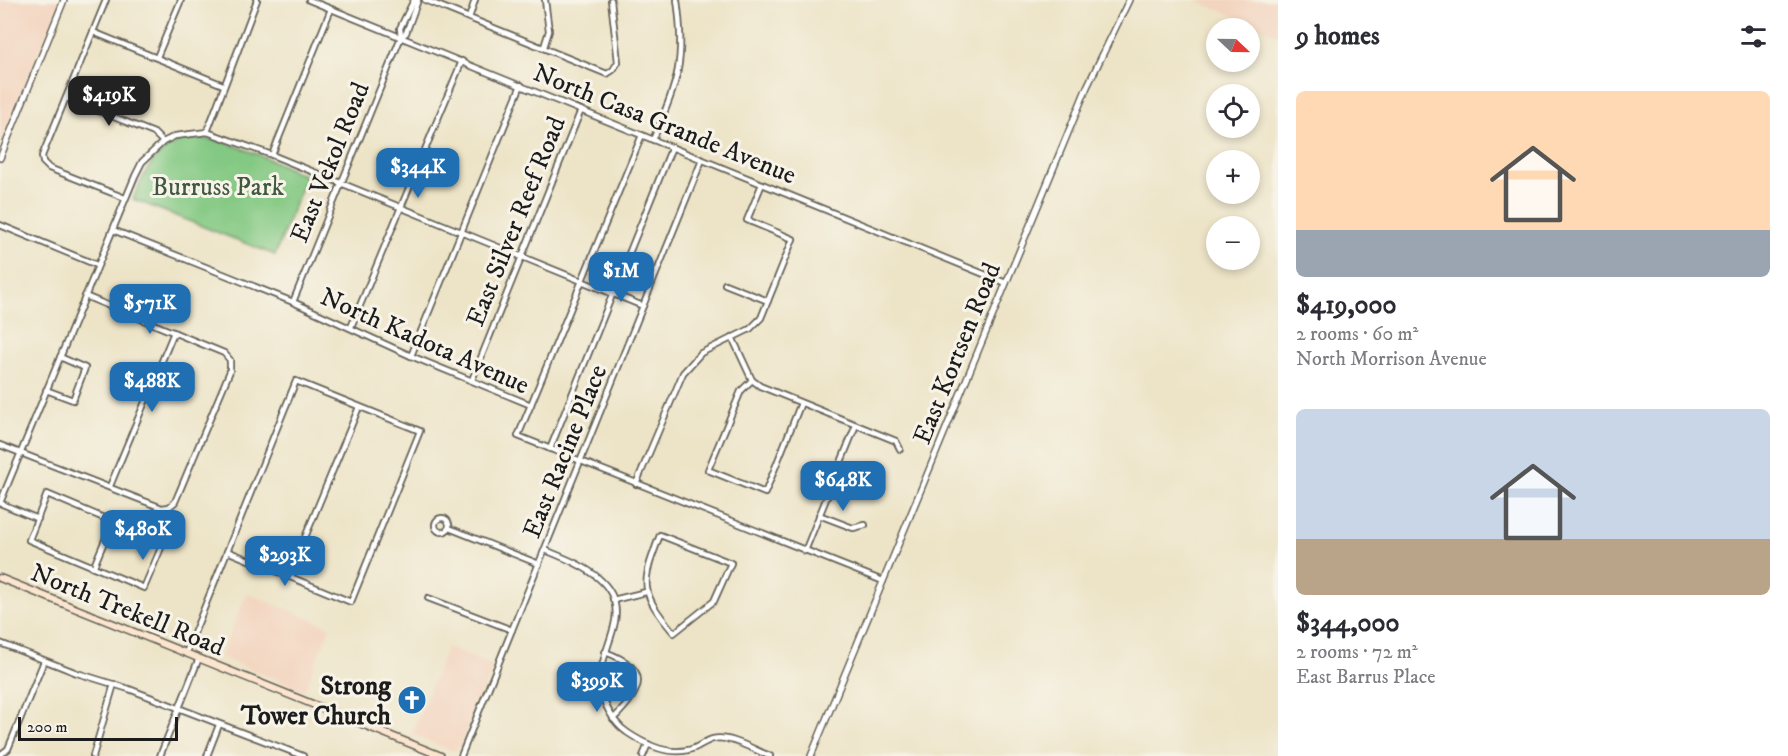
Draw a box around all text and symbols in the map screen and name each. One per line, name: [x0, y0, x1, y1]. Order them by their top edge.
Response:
north arrow: [1206, 18, 1260, 72]
map controls: [1206, 18, 1260, 270]
text: 9 homes: [1296, 20, 1380, 53]
icon: filters: [1737, 20, 1770, 53]
street label: North Casa Grande Avenue: [528, 56, 801, 192]
pin: $419K: [67, 76, 151, 127]
street label: East Vekol Road: [283, 77, 378, 248]
text: $419K: [82, 83, 136, 108]
button: locate: [1206, 84, 1260, 138]
street label: East Silver Reef Road: [459, 112, 574, 331]
icon: home: [1479, 130, 1587, 238]
pin: $344K: [376, 148, 460, 199]
button: +: [1206, 150, 1260, 204]
text: $344K: [390, 155, 446, 180]
park label: Burruss Park: [152, 171, 284, 204]
button: −: [1206, 216, 1260, 270]
pin: $1M: [592, 252, 650, 303]
street label: East Kortsen Road: [906, 258, 1009, 449]
text: $1M: [603, 259, 639, 284]
street label: North Kadota Avenue: [315, 280, 534, 402]
pin: $571K: [108, 284, 192, 335]
text: $419,000: [1296, 289, 1397, 322]
text: $571K: [124, 291, 176, 316]
text: 2 rooms · 60 m²: [1296, 322, 1418, 347]
text: North Morrison Avenue: [1296, 347, 1487, 372]
street label: East Racine Place: [516, 360, 615, 543]
pin: $488K: [110, 362, 194, 413]
text: $488K: [124, 369, 180, 394]
icon: home: [1479, 448, 1587, 556]
pin: $648K: [801, 461, 885, 512]
text: $648K: [815, 468, 871, 493]
pin: $480K: [101, 510, 185, 561]
text: $480K: [114, 517, 172, 542]
pin: $293K: [243, 536, 327, 587]
text: $293K: [259, 543, 311, 568]
street label: North Trekell Road: [26, 556, 229, 664]
text: $344,000: [1296, 607, 1399, 640]
text: 2 rooms · 72 m²: [1296, 640, 1418, 665]
pin: $399K: [555, 662, 639, 713]
text: East Barrus Place: [1296, 665, 1436, 690]
text: $399K: [571, 669, 623, 694]
place label: Strong Tower Church: [240, 670, 392, 733]
church icon: Strong Tower Church: [396, 684, 428, 716]
scale bar: [18, 714, 178, 742]
text: 200 m: [27, 717, 68, 737]

